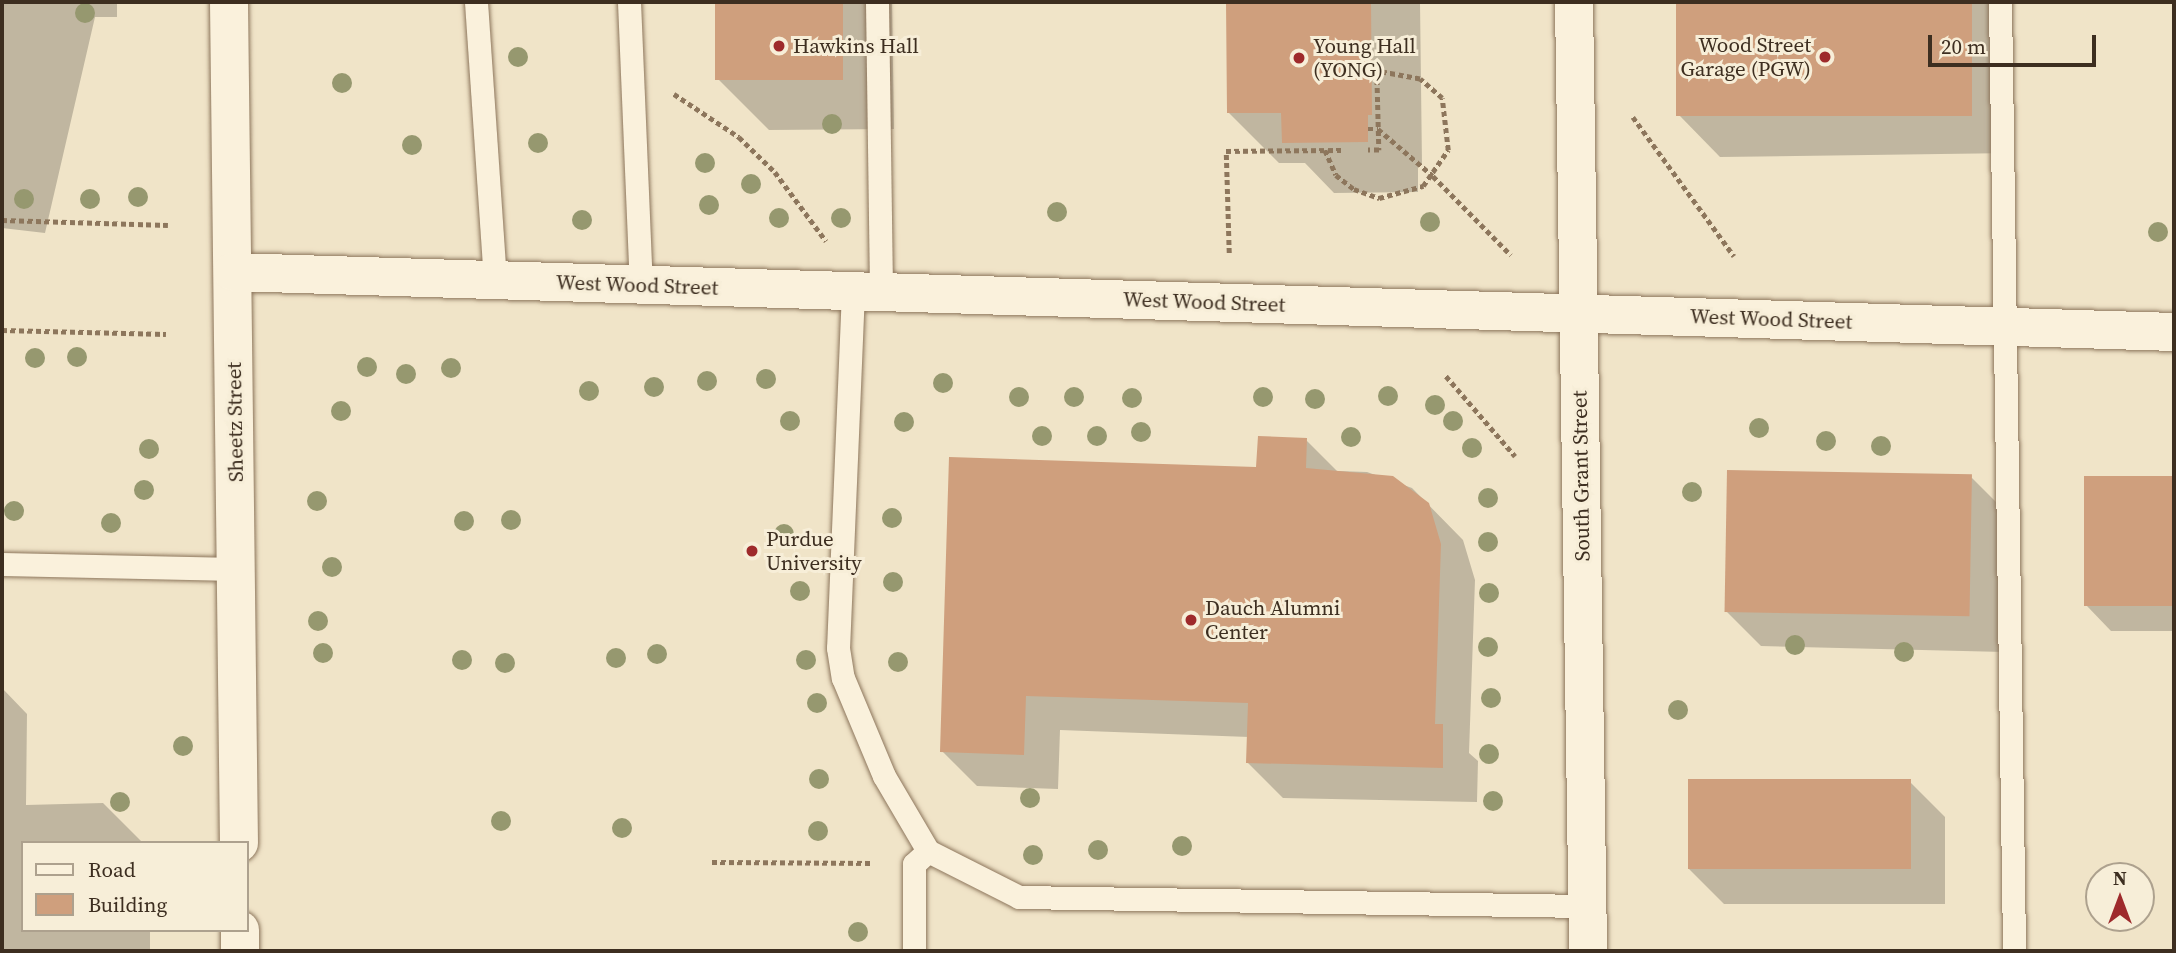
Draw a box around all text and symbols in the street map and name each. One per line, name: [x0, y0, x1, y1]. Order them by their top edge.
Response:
scale bar: [1931, 21, 2099, 65]
place label: Wood Street Garage (PGW): [1680, 32, 1811, 82]
text: 20 m: [1941, 32, 1986, 61]
place label: Hawkins Hall: [793, 33, 919, 59]
place label: Young Hall (YONG): [1313, 33, 1416, 83]
marker: Hawkins Hall: [771, 38, 787, 54]
marker: Wood Street Garage (PGW): [1817, 49, 1833, 65]
marker: Young Hall (YONG): [1291, 50, 1307, 66]
street label: West Wood Street: [555, 270, 719, 300]
street label: West Wood Street: [1122, 287, 1286, 317]
street label: West Wood Street: [1689, 304, 1853, 334]
street label: Sheetz Street: [221, 362, 249, 482]
street label: South Grant Street: [1567, 390, 1595, 562]
place label: Purdue University: [766, 526, 862, 576]
marker: Purdue University: [744, 543, 760, 559]
place label: Dauch Alumni Center: [1205, 595, 1340, 645]
marker: Dauch Alumni Center: [1183, 612, 1199, 628]
legend: [21, 841, 248, 932]
text: Road: [88, 855, 136, 884]
north arrow: [2085, 862, 2155, 932]
text: N: [2113, 865, 2127, 891]
text: Building: [88, 890, 167, 919]

